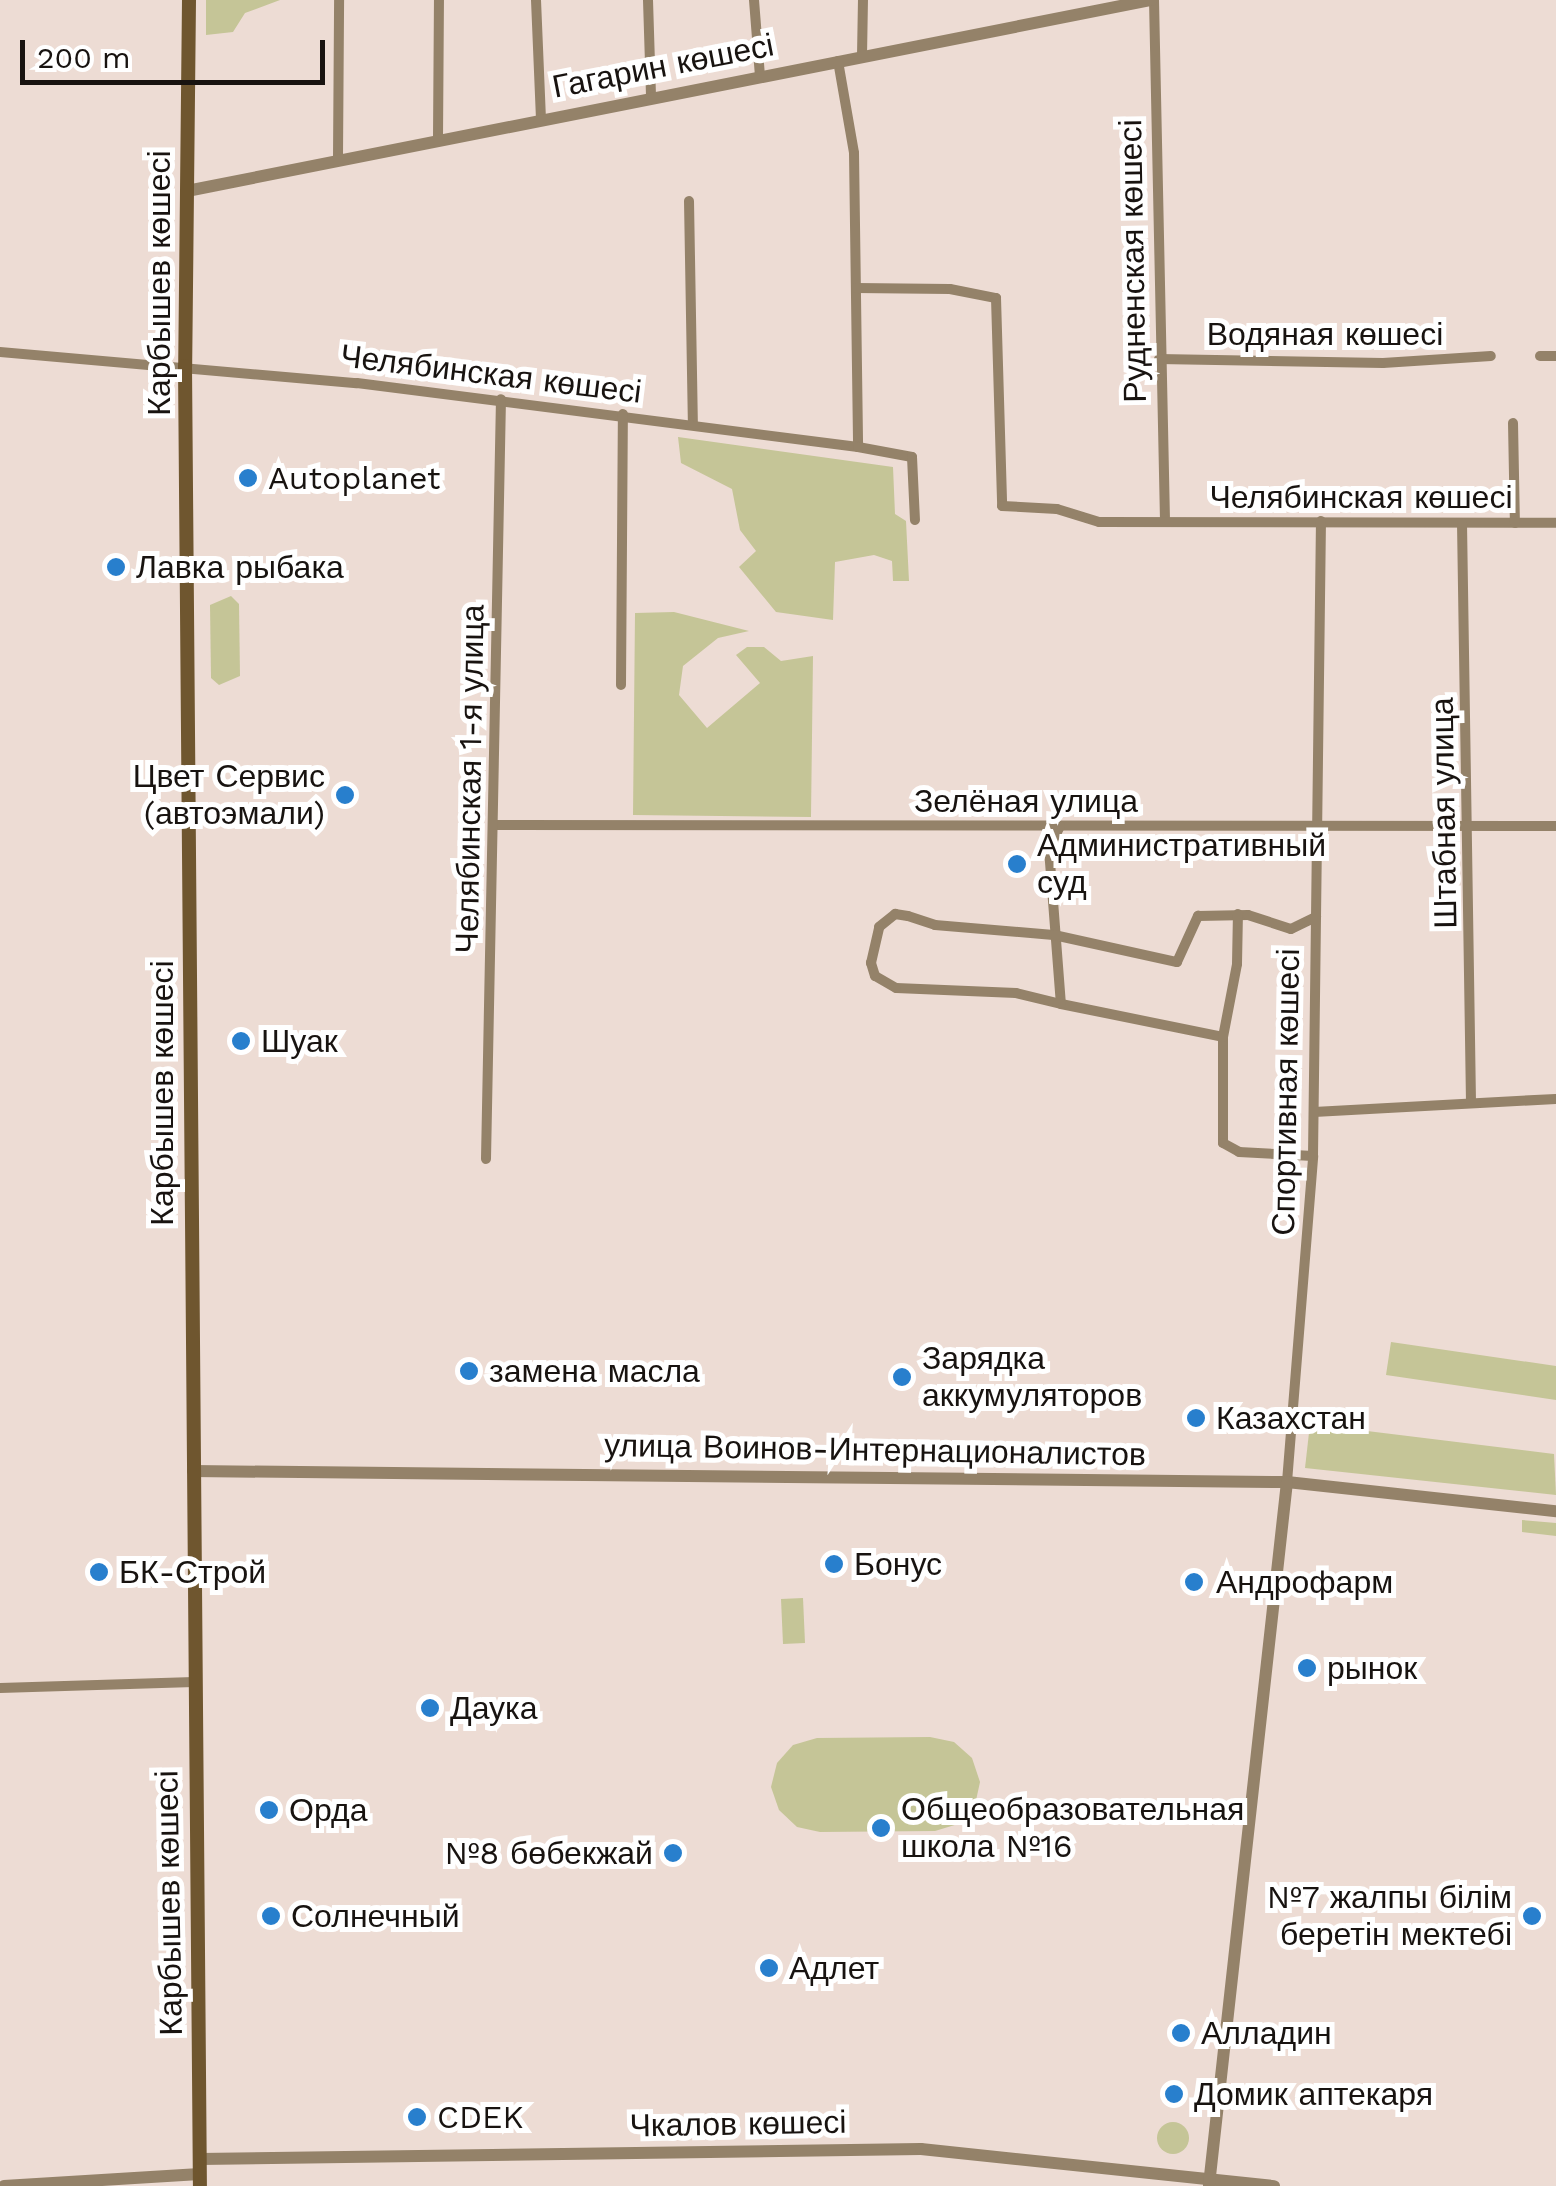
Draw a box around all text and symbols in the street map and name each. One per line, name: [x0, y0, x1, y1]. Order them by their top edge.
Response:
scale bar: [25, 20, 330, 82]
street label: Гагарин көшесі: [549, 26, 777, 106]
text: 200 m: [37, 40, 131, 75]
street label: Рудненская көшесі: [1111, 119, 1155, 403]
street label: Карбышев көшесі: [140, 150, 178, 416]
street label: Водяная көшесі: [1207, 315, 1443, 353]
street label: Челябинская көшесі: [338, 336, 644, 412]
place label: Autoplanet: [268, 459, 440, 497]
marker: Autoplanet: [237, 467, 259, 489]
street label: Челябинская көшесі: [1209, 478, 1513, 516]
place label: Лавка рыбака: [136, 548, 344, 586]
marker: Лавка рыбака: [105, 556, 127, 578]
street label: Челябинская 1-я улица: [448, 604, 492, 954]
street label: Штабная улица: [1423, 697, 1465, 929]
place label: Цвет Сервис (автоэмали): [133, 758, 325, 833]
street label: Зелёная улица: [914, 782, 1138, 820]
marker: Цвет Сервис (автоэмали): [334, 784, 356, 806]
place label: Административный суд: [1037, 827, 1326, 902]
marker: Административный суд: [1006, 853, 1028, 875]
street label: Спортивная көшесі: [1264, 948, 1308, 1236]
street label: Карбышев көшесі: [143, 960, 181, 1226]
place label: Шуак: [261, 1022, 338, 1060]
marker: Шуак: [230, 1030, 252, 1052]
place label: Зарядка аккумуляторов: [922, 1340, 1142, 1415]
place label: замена масла: [489, 1352, 700, 1390]
marker: замена масла: [458, 1360, 480, 1382]
marker: Зарядка аккумуляторов: [891, 1366, 913, 1388]
place label: Казахстан: [1216, 1399, 1366, 1437]
marker: Казахстан: [1185, 1407, 1207, 1429]
street label: улица Воинов-Интернационалистов: [604, 1426, 1146, 1474]
place label: Бонус: [854, 1545, 942, 1583]
place label: БК-Строй: [119, 1553, 266, 1591]
marker: Бонус: [823, 1553, 845, 1575]
marker: БК-Строй: [88, 1561, 110, 1583]
place label: Андрофарм: [1216, 1563, 1393, 1601]
marker: Андрофарм: [1181, 1569, 1207, 1595]
place label: рынок: [1327, 1649, 1417, 1687]
marker: рынок: [1296, 1657, 1318, 1679]
place label: Даука: [450, 1689, 538, 1727]
marker: Даука: [419, 1697, 441, 1719]
street label: Карбышев көшесі: [147, 1770, 191, 2036]
place label: Орда: [289, 1791, 367, 1829]
place label: Общеобразовательная школа №16: [901, 1791, 1244, 1866]
marker: Орда: [258, 1799, 280, 1821]
marker: Общеобразовательная школа №16: [870, 1817, 892, 1839]
place label: №8 бөбекжай: [444, 1834, 653, 1872]
marker: №8 бөбекжай: [662, 1842, 684, 1864]
place label: №7 жалпы білім беретін мектебі: [1266, 1879, 1512, 1954]
place label: Солнечный: [291, 1897, 460, 1935]
marker: Солнечный: [260, 1905, 282, 1927]
marker: №7 жалпы білім беретін мектебі: [1521, 1905, 1543, 1927]
place label: Адлет: [789, 1949, 879, 1987]
marker: Адлет: [758, 1957, 780, 1979]
place label: Алладин: [1201, 2014, 1332, 2052]
marker: Алладин: [1170, 2022, 1192, 2044]
place label: Домик аптекаря: [1194, 2075, 1433, 2113]
marker: Домик аптекаря: [1163, 2083, 1185, 2105]
place label: CDEK: [437, 2098, 523, 2136]
street label: Чкалов көшесі: [629, 2103, 847, 2145]
marker: CDEK: [406, 2106, 428, 2128]

